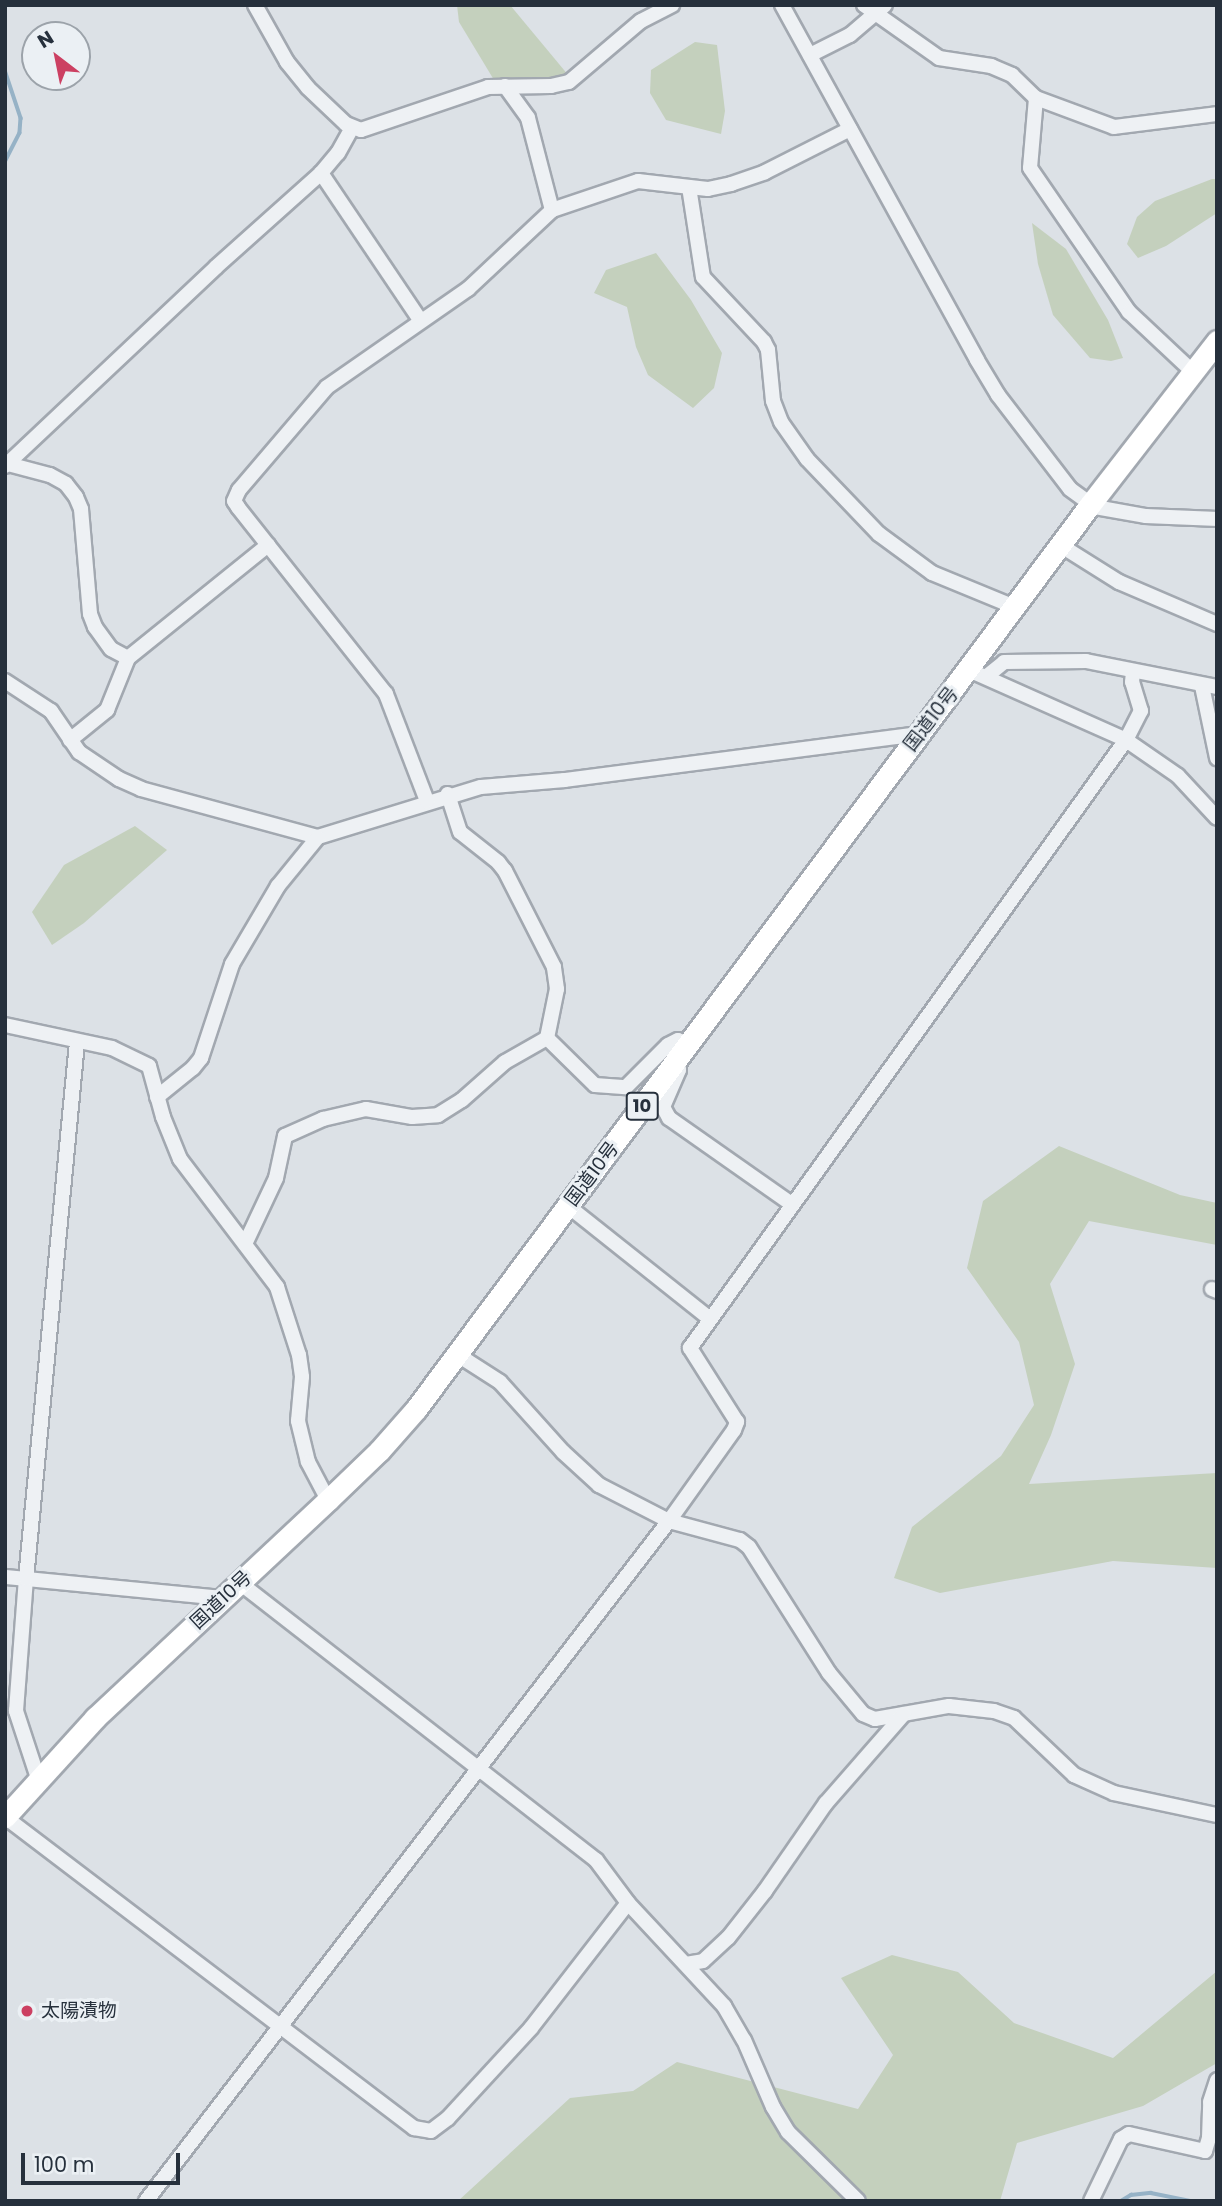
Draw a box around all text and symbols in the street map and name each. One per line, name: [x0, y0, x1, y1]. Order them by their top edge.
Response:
north arrow: [21, 21, 91, 91]
text: N: [32, 24, 59, 55]
street label: 国道10号: [899, 682, 963, 756]
road number: 10: [624, 1092, 660, 1120]
street label: 国道10号: [560, 1137, 624, 1211]
street label: 国道10号: [186, 1566, 256, 1634]
place label: 太陽漬物: [41, 2000, 117, 2022]
marker: 太陽漬物: [19, 2003, 35, 2019]
scale bar: [24, 2140, 184, 2184]
text: 100 m: [34, 2150, 94, 2179]

